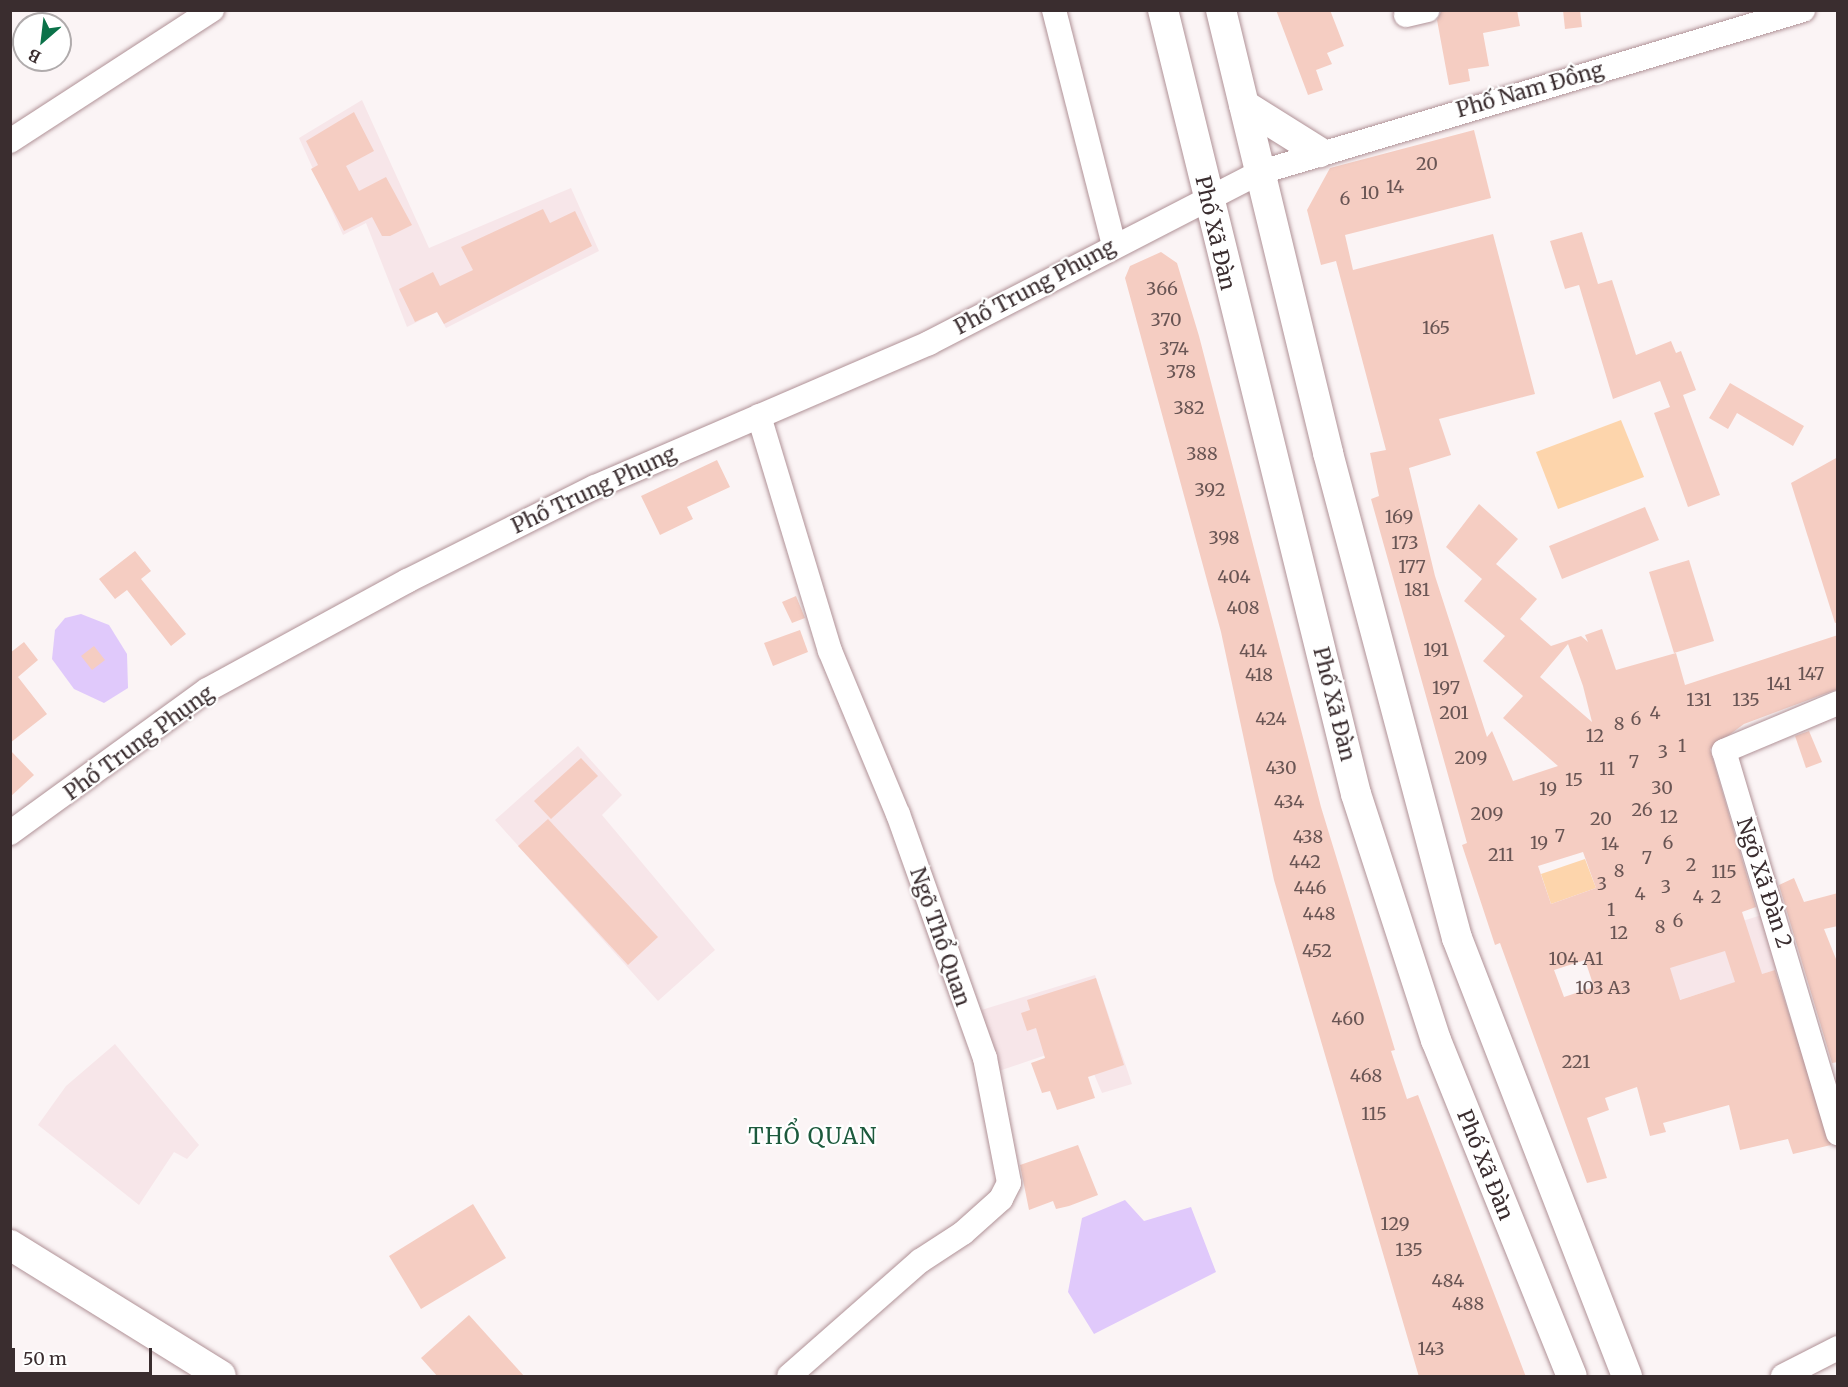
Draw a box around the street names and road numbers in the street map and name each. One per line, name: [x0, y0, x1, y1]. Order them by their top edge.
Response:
street label: Phố Nam Đồng: [1453, 57, 1607, 123]
street label: Phố Xã Đàn: [1190, 173, 1240, 293]
street label: Phố Trung Phụng: [950, 234, 1120, 340]
street label: Phố Trung Phụng: [508, 441, 680, 539]
street label: Phố Xã Đàn: [1308, 644, 1360, 764]
street label: Phố Trung Phụng: [59, 680, 219, 806]
street label: Ngõ Xã Đàn 2: [1731, 815, 1797, 951]
street label: Ngõ Thổ Quan: [904, 864, 976, 1010]
street label: Phố Xã Đàn: [1451, 1106, 1519, 1224]

